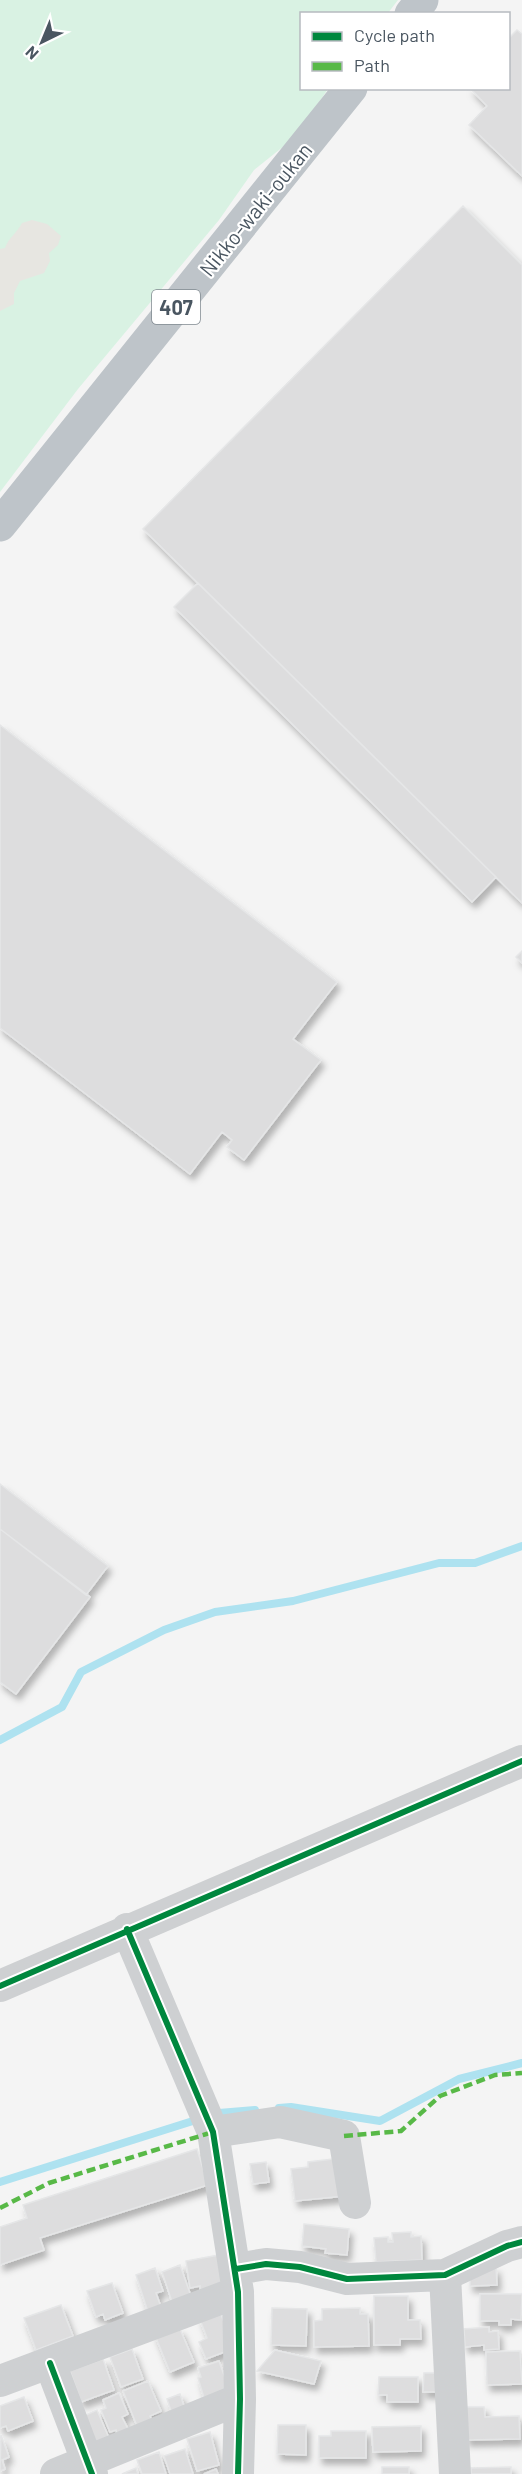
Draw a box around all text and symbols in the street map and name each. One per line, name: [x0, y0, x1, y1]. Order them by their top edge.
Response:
north arrow: [12, 12, 72, 72]
legend: [300, 12, 510, 90]
text: Cycle path: [354, 24, 435, 46]
text: N: [21, 43, 42, 64]
text: Path: [354, 54, 390, 76]
street label: Nikko-waki-oukan: [194, 137, 316, 281]
road number: 407: [152, 290, 200, 324]

